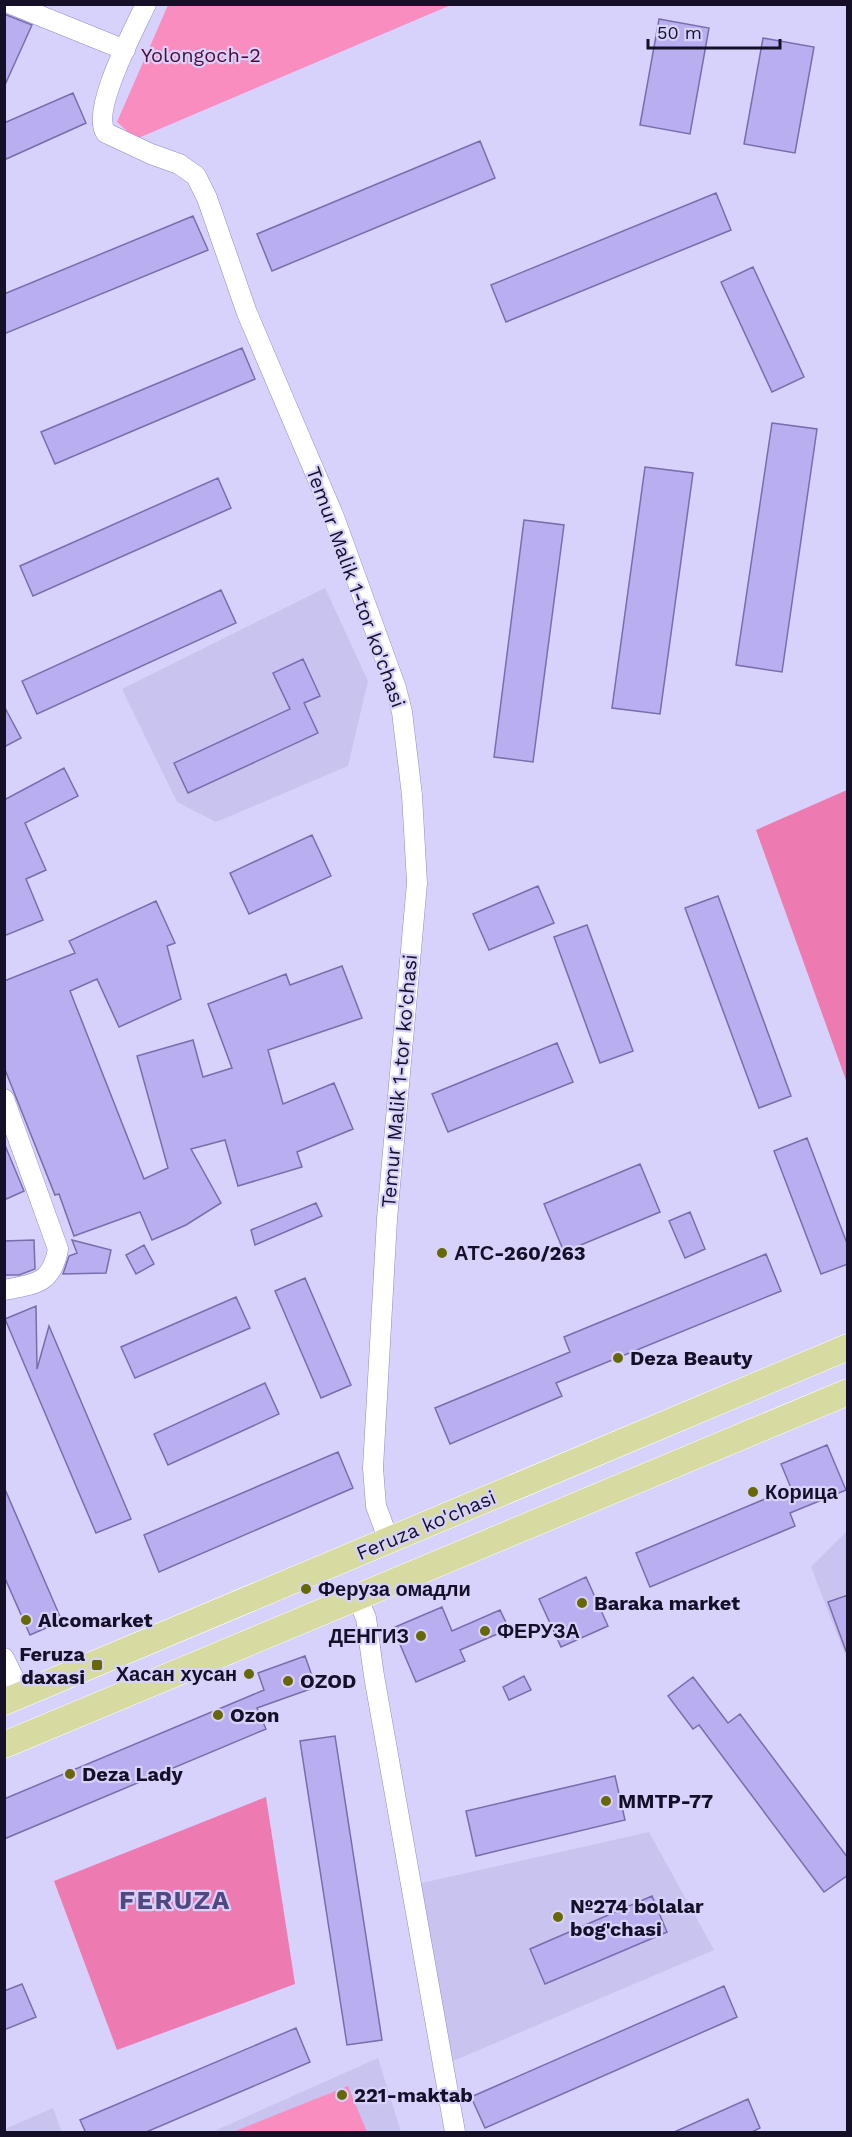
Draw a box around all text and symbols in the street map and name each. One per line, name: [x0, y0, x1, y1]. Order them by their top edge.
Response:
scale bar: [648, 12, 780, 50]
text: 50 m: [657, 22, 702, 43]
park label: Yolongoch-2: [141, 43, 261, 67]
street label: Temur Malik 1-tor ko'chasi: [301, 463, 411, 711]
street label: Temur Malik 1-tor ko'chasi: [376, 953, 422, 1209]
place label: АТС-260/263: [454, 1241, 586, 1265]
marker: АТС-260/263: [435, 1246, 449, 1260]
place label: Deza Beauty: [630, 1346, 753, 1370]
marker: Deza Beauty: [611, 1351, 625, 1365]
place label: Корица: [765, 1480, 838, 1504]
street label: Feruza ko'chasi: [353, 1485, 499, 1565]
marker: Корица: [746, 1485, 760, 1499]
place label: Феруза омадли: [318, 1577, 471, 1601]
marker: Феруза омадли: [299, 1582, 313, 1596]
place label: Baraka market: [594, 1591, 740, 1615]
marker: Baraka market: [575, 1596, 589, 1610]
place label: Alcomarket: [38, 1608, 153, 1632]
marker: Alcomarket: [19, 1613, 33, 1627]
place label: ФЕРУЗА: [497, 1619, 580, 1643]
place label: ДЕНГИЗ: [329, 1624, 409, 1648]
marker: ФЕРУЗА: [478, 1624, 492, 1638]
marker: ДЕНГИЗ: [414, 1629, 428, 1643]
place label: Feruza daxasi: [19, 1642, 85, 1689]
marker: Feruza daxasi: [90, 1658, 104, 1672]
place label: Хасан хусан: [116, 1662, 237, 1686]
marker: Хасан хусан: [242, 1667, 256, 1681]
place label: OZOD: [300, 1669, 356, 1693]
marker: OZOD: [281, 1674, 295, 1688]
place label: Ozon: [230, 1703, 279, 1727]
marker: Ozon: [211, 1708, 225, 1722]
place label: Deza Lady: [82, 1762, 183, 1786]
marker: Deza Lady: [63, 1767, 77, 1781]
place label: MMTP-77: [618, 1789, 713, 1813]
marker: MMTP-77: [599, 1794, 613, 1808]
district label: FERUZA: [119, 1885, 231, 1915]
place label: №274 bolalar bog'chasi: [570, 1894, 704, 1941]
marker: №274 bolalar bog'chasi: [551, 1910, 565, 1924]
place label: 221-maktab: [354, 2083, 473, 2107]
marker: 221-maktab: [335, 2088, 349, 2102]

